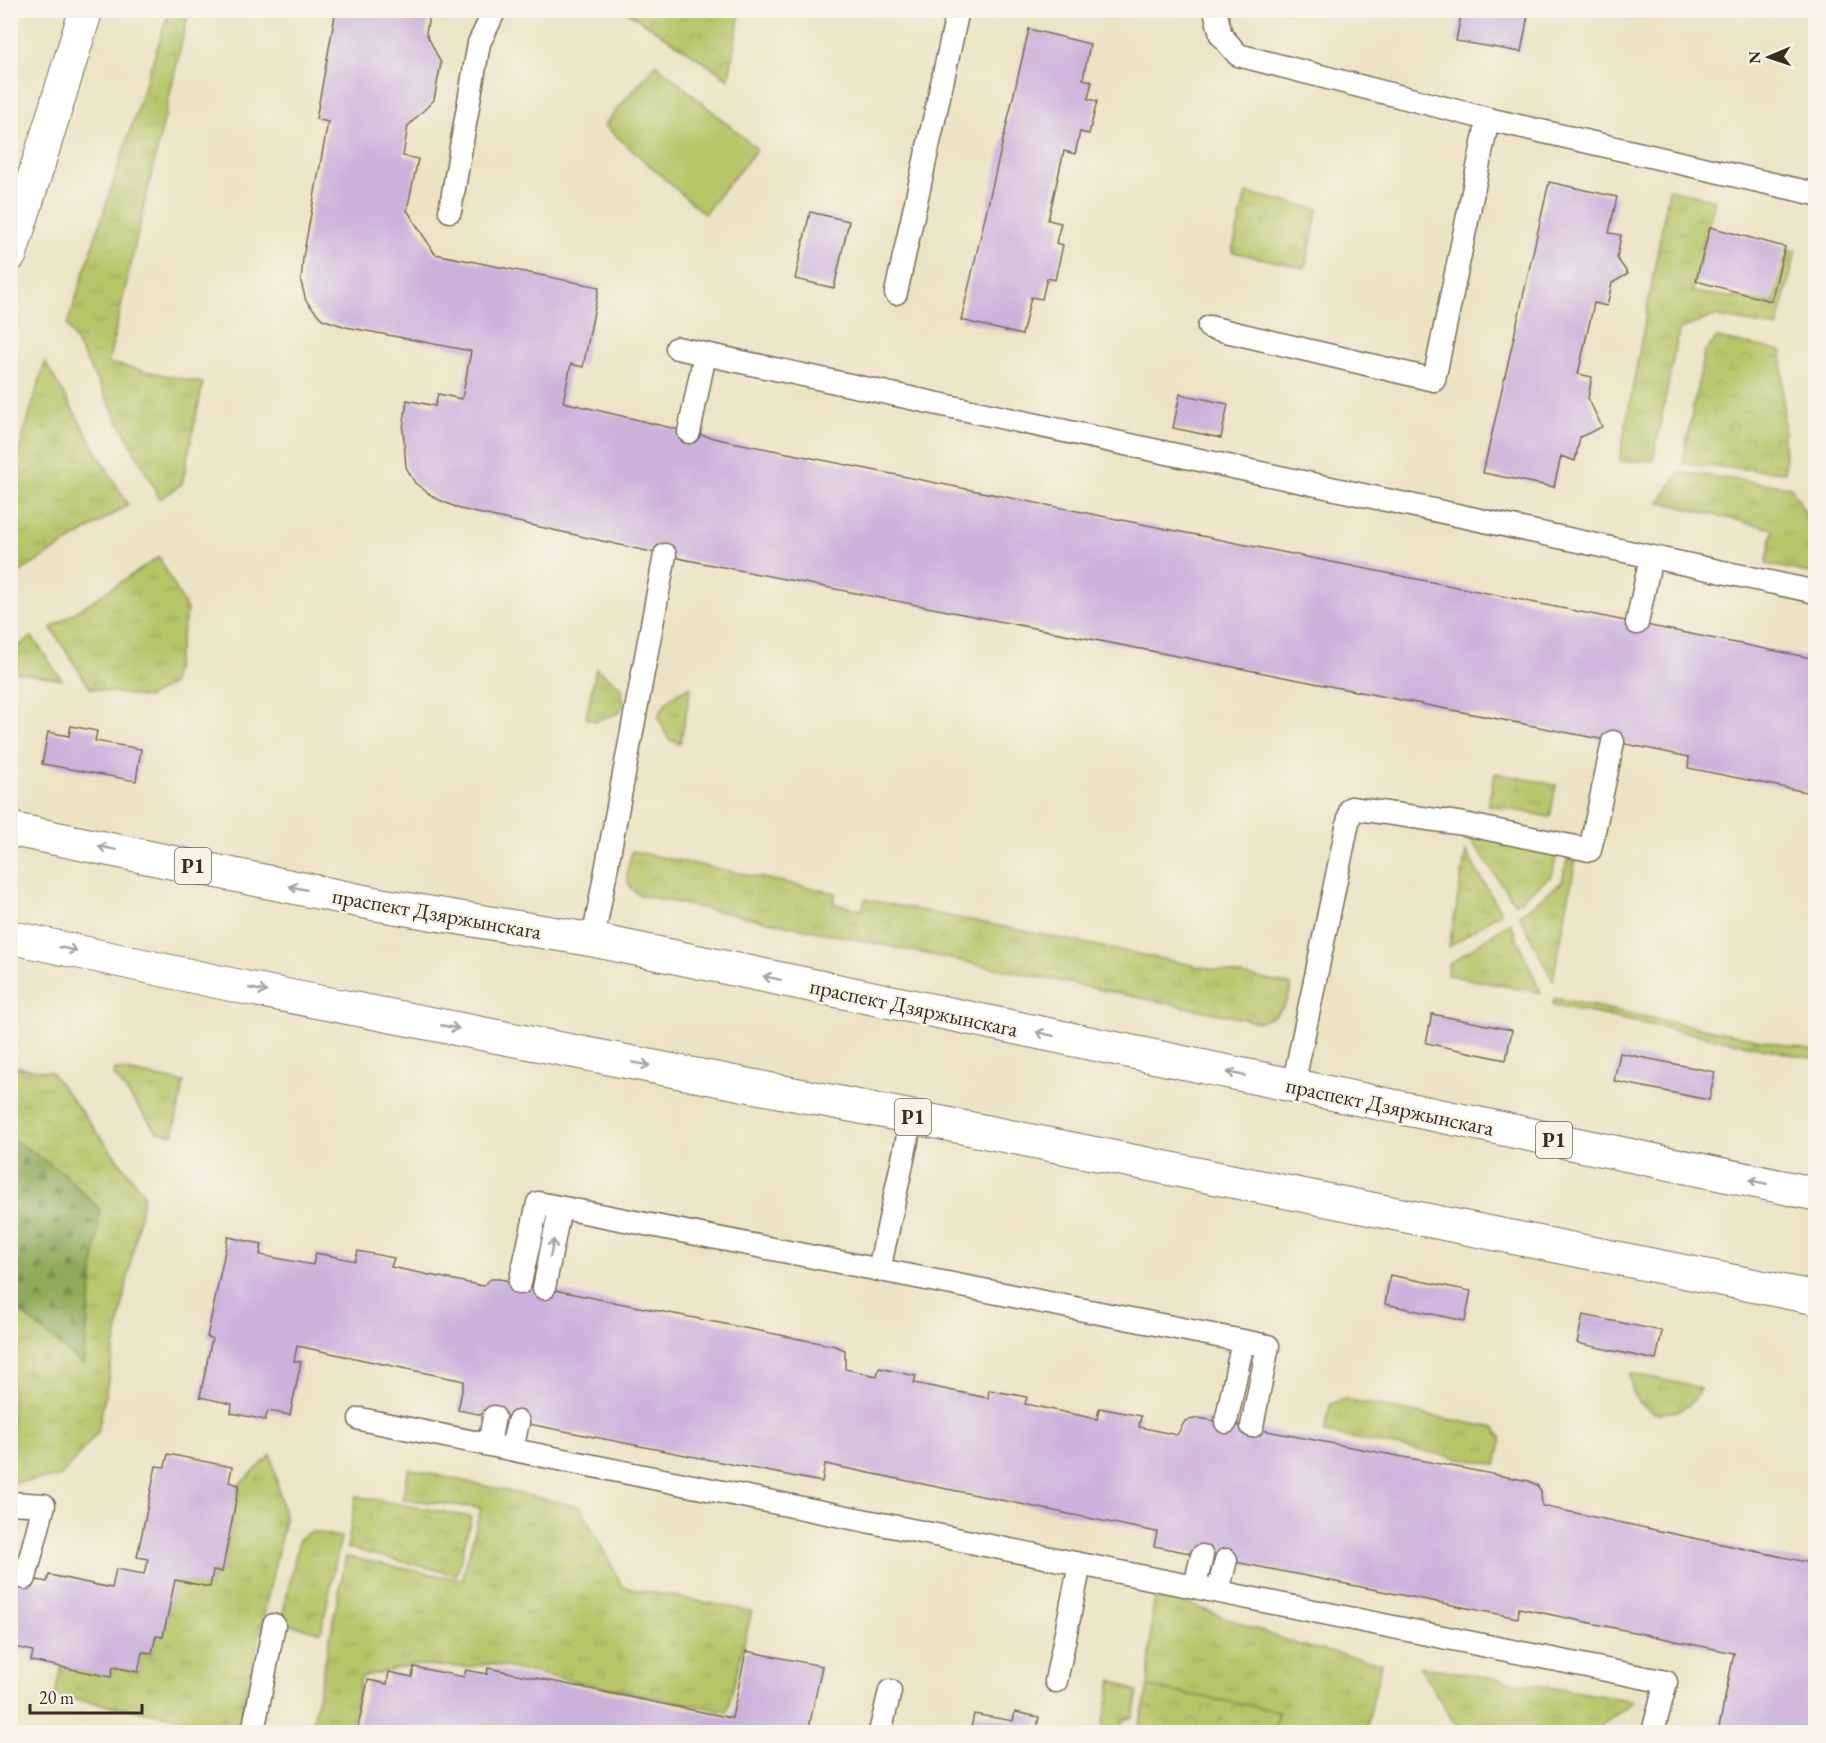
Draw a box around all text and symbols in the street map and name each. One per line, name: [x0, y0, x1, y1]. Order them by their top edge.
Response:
north arrow: [1739, 27, 1799, 87]
text: N: [1744, 51, 1765, 64]
one-way arrow: [98, 842, 117, 853]
road number: Р1: [175, 848, 211, 884]
street label: праспект Дзяржынскага: [330, 881, 544, 946]
one-way arrow: [289, 882, 308, 893]
one-way arrow: [58, 944, 77, 956]
one-way arrow: [763, 971, 782, 983]
street label: праспект Дзяржынскага: [807, 971, 1021, 1044]
one-way arrow: [248, 985, 268, 996]
one-way arrow: [439, 1022, 459, 1033]
one-way arrow: [1036, 1028, 1055, 1039]
one-way arrow: [631, 1059, 651, 1070]
one-way arrow: [1227, 1068, 1246, 1079]
street label: праспект Дзяржынскага: [1283, 1070, 1497, 1143]
road number: Р1: [895, 1099, 931, 1135]
road number: Р1: [1536, 1122, 1572, 1158]
one-way arrow: [1749, 1176, 1769, 1187]
one-way arrow: [547, 1238, 558, 1258]
scale bar: [30, 1677, 142, 1715]
text: 20 m: [39, 1686, 74, 1709]

